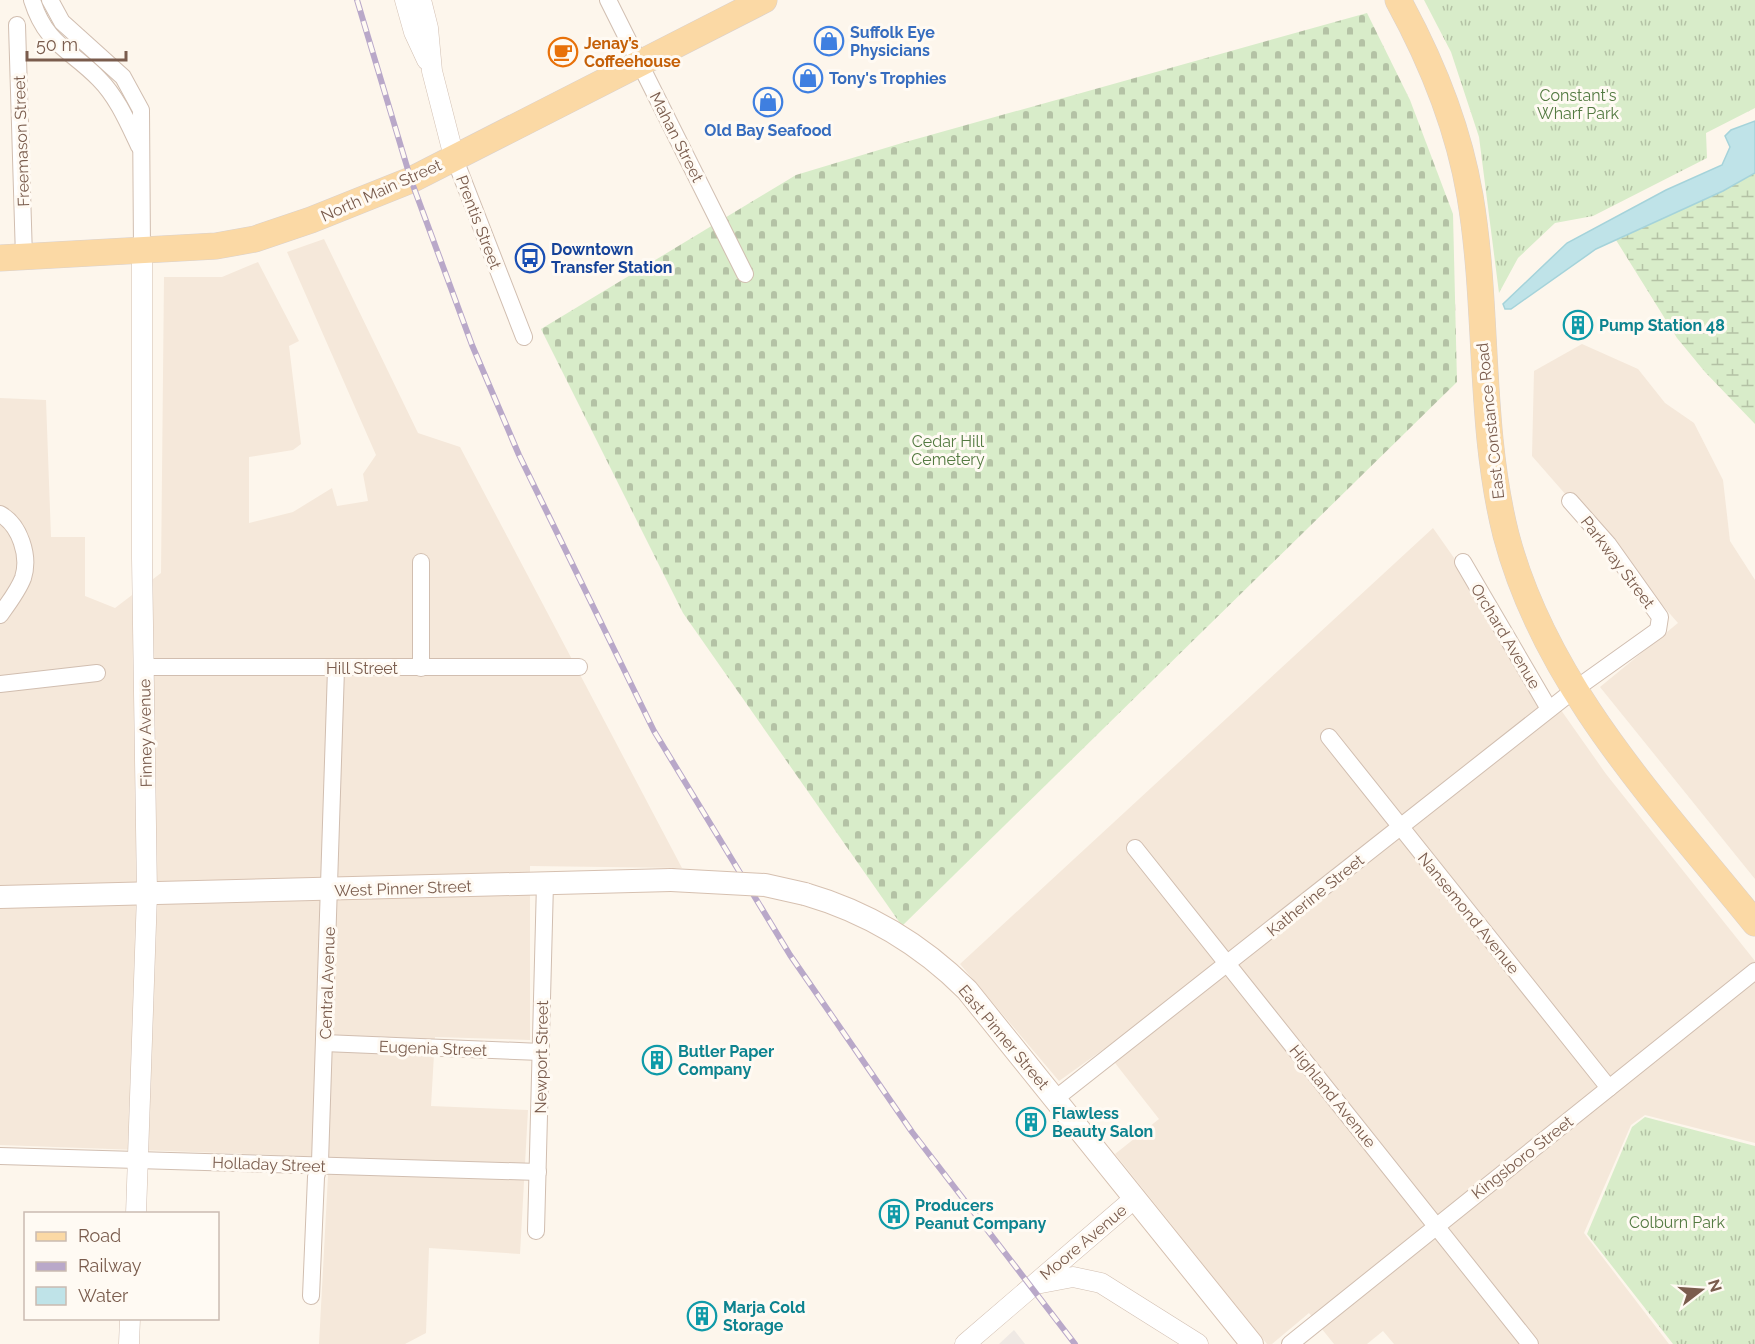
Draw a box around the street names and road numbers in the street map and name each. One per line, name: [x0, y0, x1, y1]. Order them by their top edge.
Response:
street label: Freemason Street: [10, 74, 33, 207]
street label: Mahan Street: [646, 89, 708, 186]
street label: North Main Street: [318, 155, 445, 226]
street label: Prentis Street: [452, 173, 505, 272]
street label: East Constance Road: [1473, 342, 1508, 500]
street label: Parkway Street: [1577, 512, 1659, 613]
street label: Orchard Avenue: [1467, 580, 1544, 692]
street label: Hill Street: [326, 659, 399, 678]
street label: Finney Avenue: [135, 678, 156, 788]
street label: Nansemond Avenue: [1414, 849, 1523, 978]
street label: Katherine Street: [1263, 850, 1368, 940]
street label: West Pinner Street: [334, 877, 473, 900]
street label: Central Avenue: [316, 926, 339, 1040]
street label: East Pinner Street: [954, 981, 1053, 1094]
street label: Newport Street: [531, 1000, 552, 1114]
street label: Eugenia Street: [379, 1037, 488, 1060]
street label: Highland Avenue: [1285, 1041, 1380, 1151]
street label: Kingsboro Street: [1468, 1112, 1577, 1203]
street label: Holladay Street: [212, 1153, 327, 1176]
street label: Moore Avenue: [1036, 1201, 1131, 1284]

